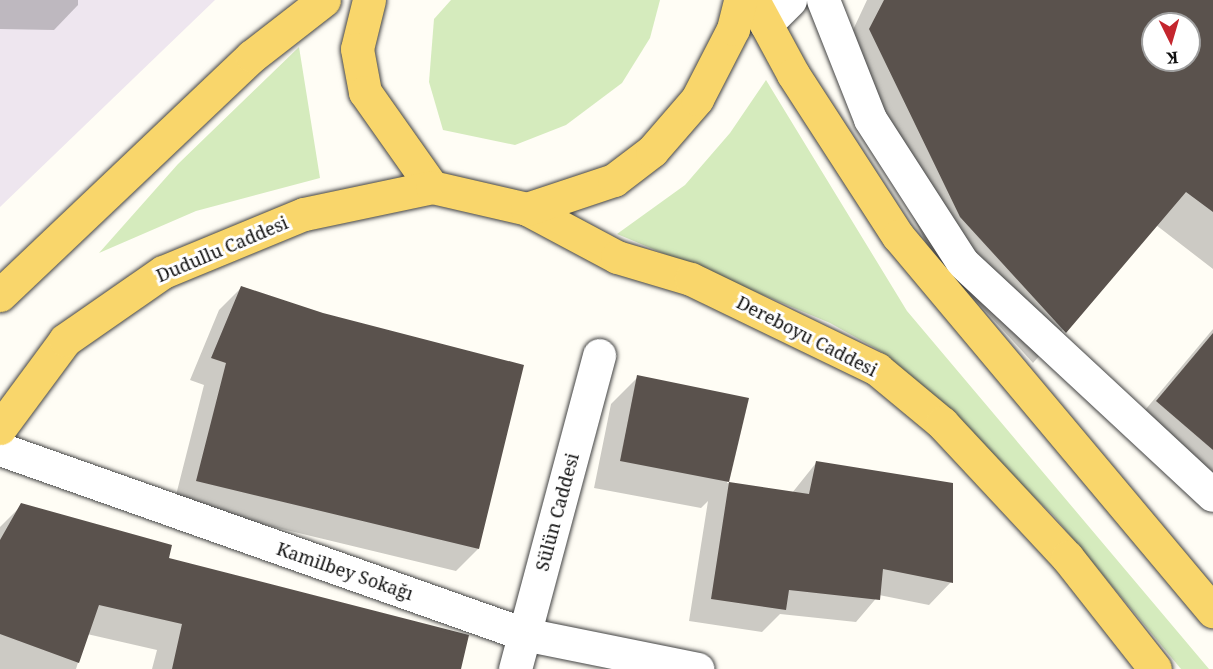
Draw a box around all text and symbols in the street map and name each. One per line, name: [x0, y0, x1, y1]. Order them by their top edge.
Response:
north arrow: [1141, 12, 1201, 72]
text: K: [1166, 46, 1179, 69]
street label: Dudullu Caddesi: [153, 211, 291, 287]
street label: Dereboyu Caddesi: [733, 291, 881, 381]
street label: Sülün Caddesi: [531, 451, 583, 573]
street label: Kamilbey Sokağı: [274, 538, 416, 604]

